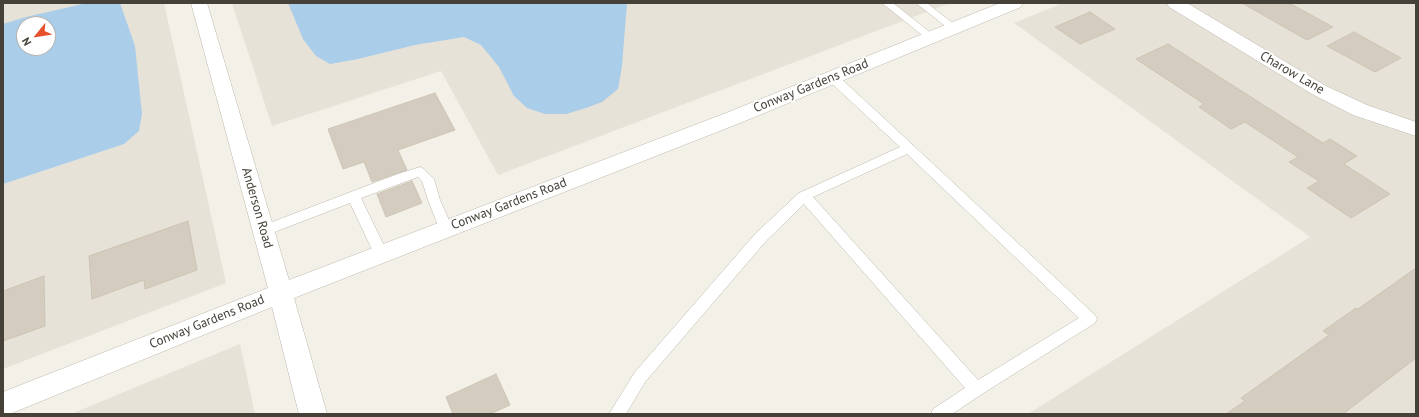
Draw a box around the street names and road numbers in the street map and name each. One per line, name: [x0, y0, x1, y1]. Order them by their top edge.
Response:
street label: Charow Lane: [1257, 48, 1327, 98]
street label: Conway Gardens Road: [751, 56, 871, 116]
street label: Anderson Road: [238, 166, 276, 250]
street label: Conway Gardens Road: [449, 175, 569, 233]
street label: Conway Gardens Road: [147, 292, 267, 352]

